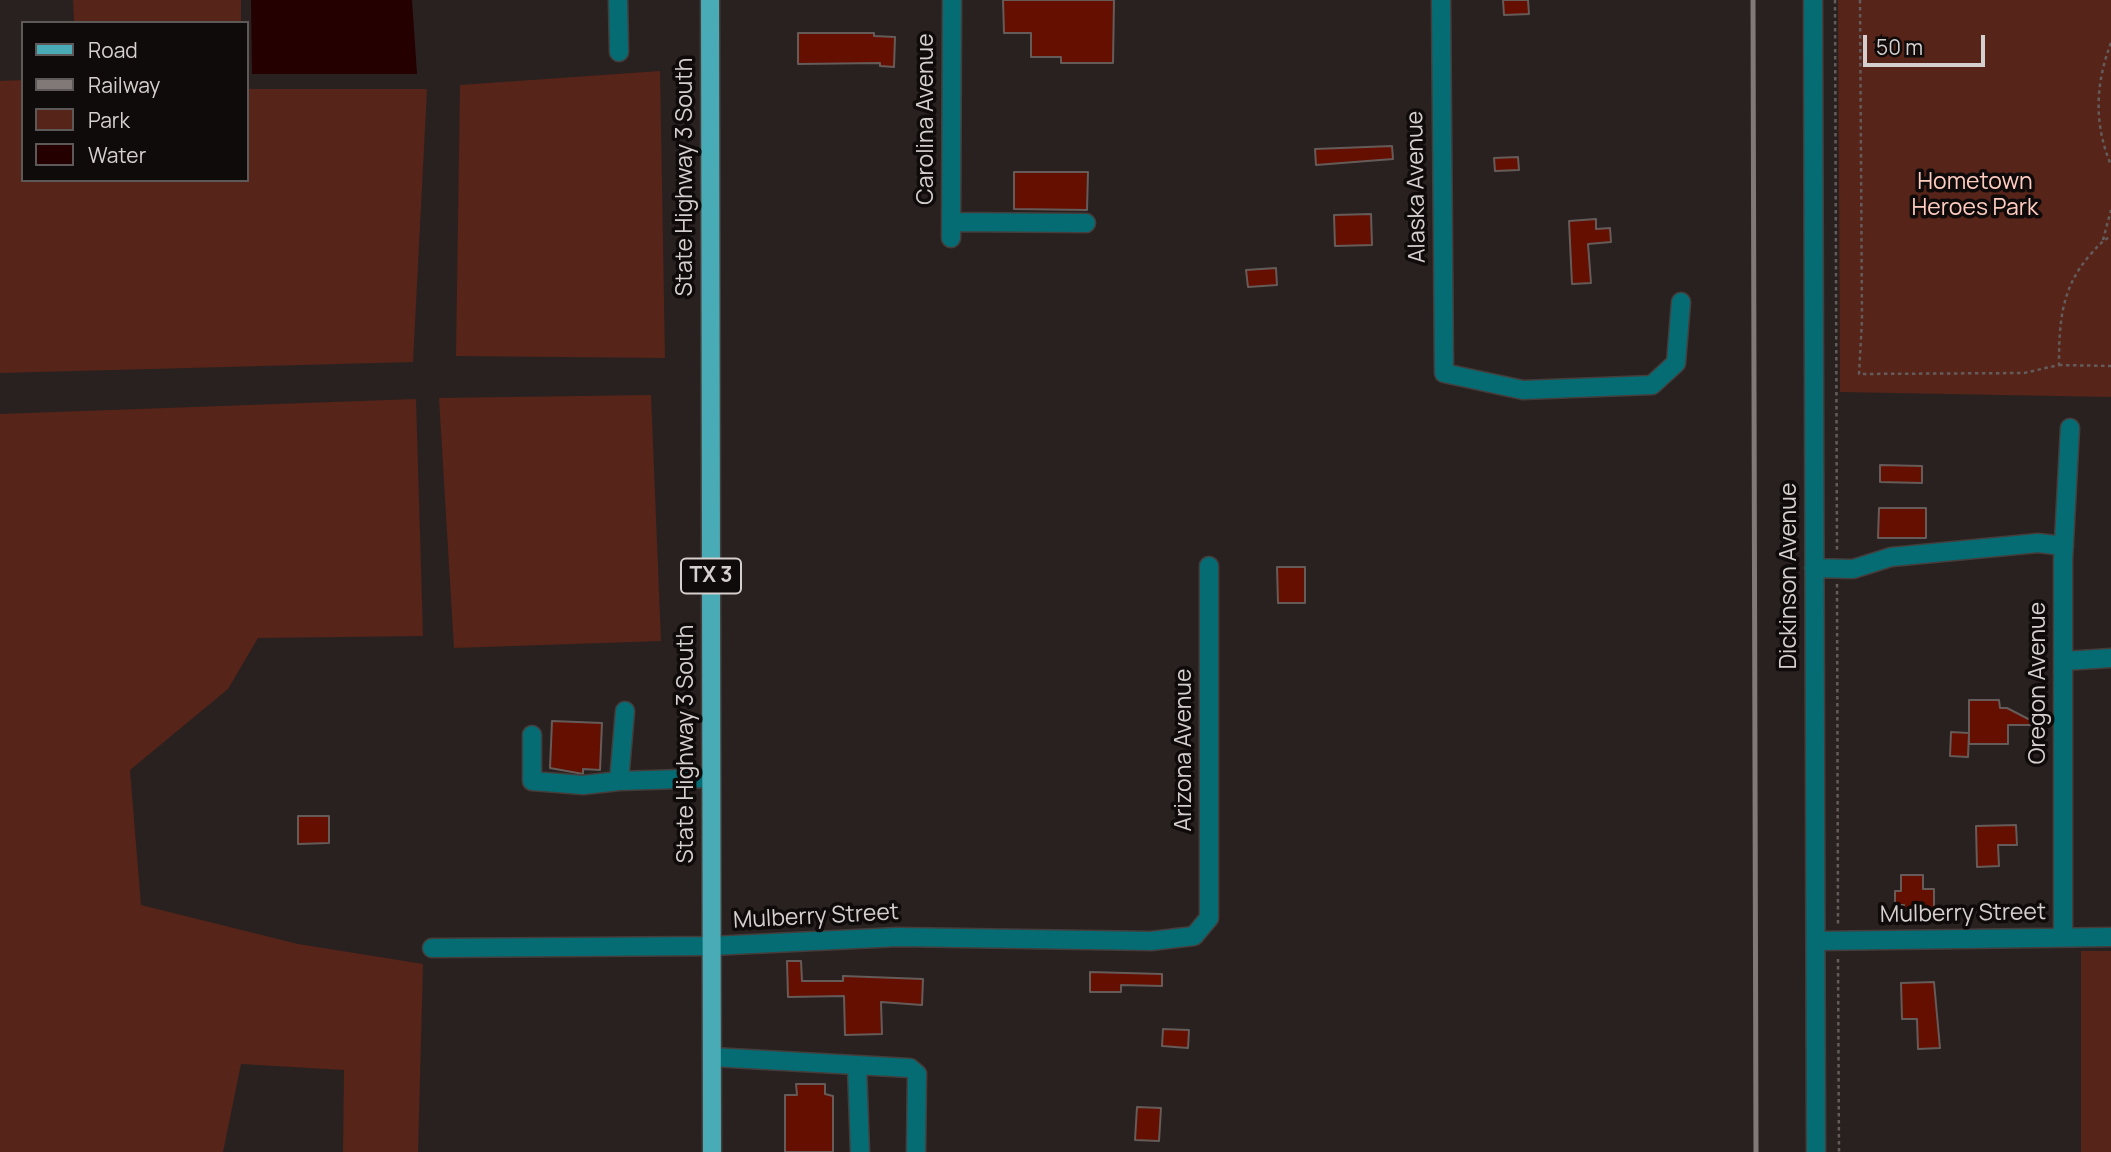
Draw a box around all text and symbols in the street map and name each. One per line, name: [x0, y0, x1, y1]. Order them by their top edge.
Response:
legend: [21, 21, 248, 182]
scale bar: [1866, 21, 1988, 65]
street label: Carolina Avenue: [913, 33, 941, 205]
text: 50 m: [1876, 33, 1923, 61]
text: Road: [88, 36, 138, 64]
street label: State Highway 3 South: [672, 58, 700, 296]
text: Railway: [88, 71, 160, 99]
text: Park: [88, 106, 130, 134]
street label: Alaska Avenue: [1402, 111, 1432, 263]
text: Water: [88, 141, 146, 169]
park label: Hometown Heroes Park: [1912, 169, 2038, 223]
street label: Dickinson Avenue: [1776, 483, 1804, 669]
road number: TX 3: [681, 558, 741, 594]
street label: Oregon Avenue: [2025, 602, 2053, 764]
street label: State Highway 3 South: [673, 625, 701, 863]
street label: Arizona Avenue: [1171, 669, 1199, 831]
street label: Mulberry Street: [732, 899, 900, 935]
street label: Mulberry Street: [1880, 899, 2046, 929]

